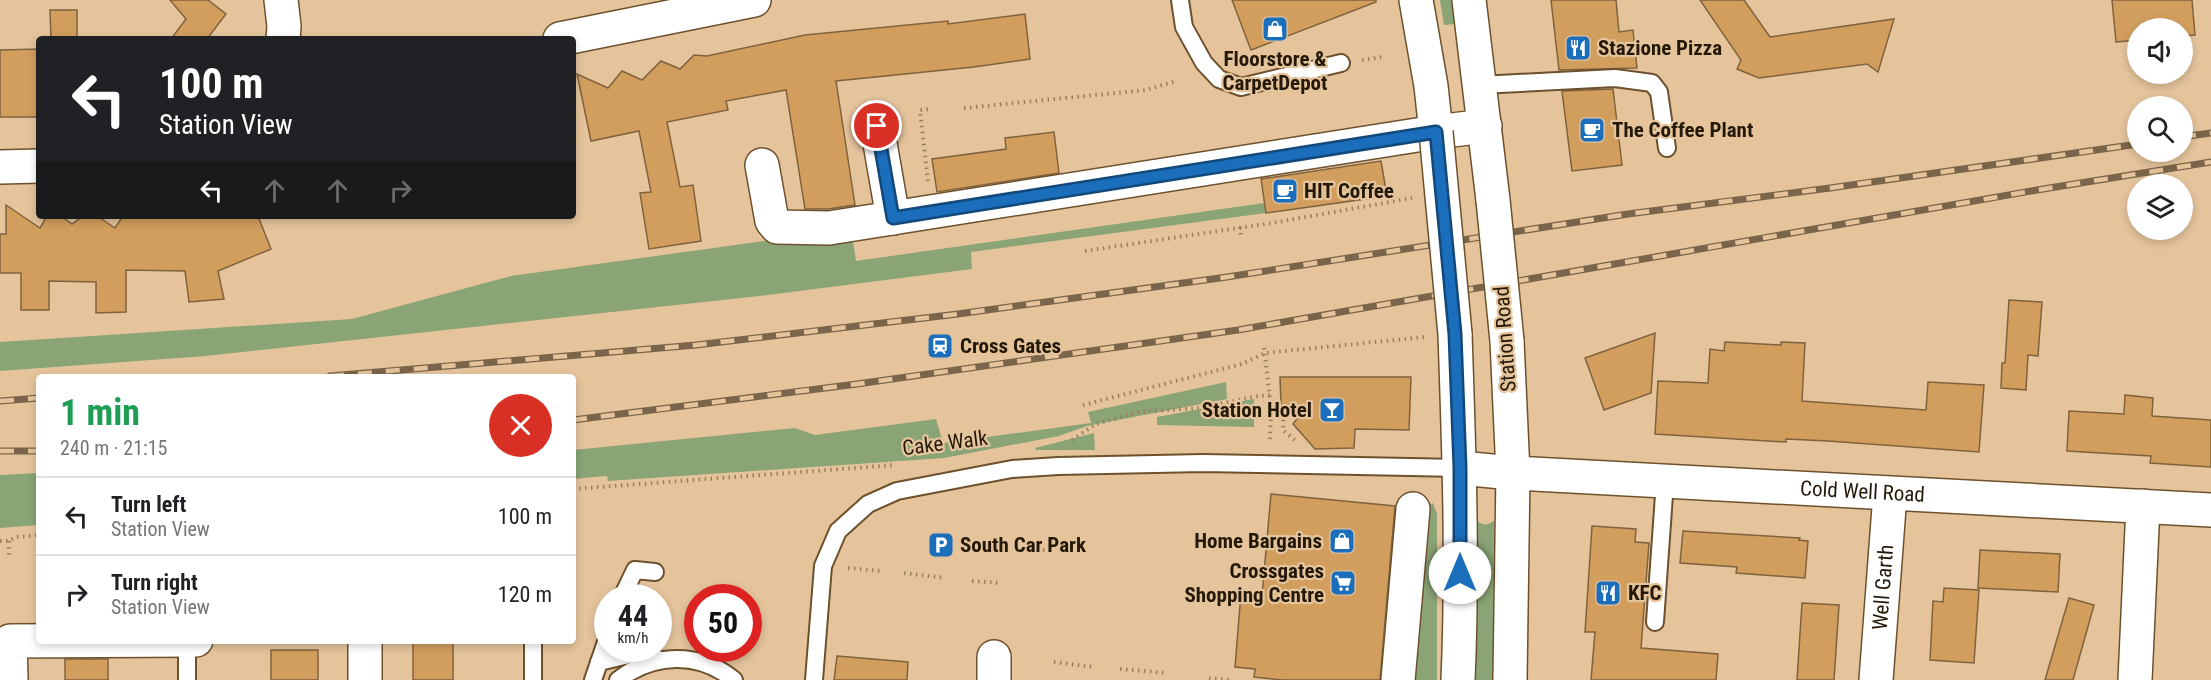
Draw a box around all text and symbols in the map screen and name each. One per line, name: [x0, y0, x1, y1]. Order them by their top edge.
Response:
shop icon: Floorstore & CarpetDepot: [1260, 14, 1290, 44]
map controls: [2127, 18, 2193, 240]
button: sound: [2127, 18, 2193, 84]
restaurant icon: Stazione Pizza: [1563, 33, 1593, 63]
place label: Stazione Pizza: [1598, 36, 1722, 60]
place label: Floorstore & CarpetDepot: [1223, 47, 1327, 95]
text: 100 m: [159, 59, 264, 108]
icon: left: [60, 60, 138, 138]
button: search: [2127, 96, 2193, 162]
pin: [851, 100, 902, 151]
text: Station View: [159, 109, 292, 141]
icon: arrive: [860, 109, 893, 142]
cafe icon: The Coffee Plant: [1577, 115, 1607, 145]
place label: The Coffee Plant: [1612, 118, 1753, 142]
icon: left: [195, 174, 228, 207]
icon: ahead: [258, 174, 291, 207]
icon: ahead: [321, 174, 354, 207]
icon: right: [384, 174, 417, 207]
button: layers: [2127, 174, 2193, 240]
cafe icon: HIT Coffee: [1270, 176, 1300, 206]
place label: HIT Coffee: [1304, 179, 1394, 203]
street label: Station Road: [1489, 285, 1521, 393]
station icon: Cross Gates: [925, 331, 955, 361]
place label: Cross Gates: [960, 334, 1061, 358]
text: 1 min: [60, 392, 140, 434]
button: close: [489, 394, 552, 457]
bar icon: Station Hotel: [1317, 395, 1347, 425]
place label: Station Hotel: [1202, 398, 1312, 422]
street label: Cake Walk: [901, 426, 990, 460]
text: 240 m · 21:15: [60, 436, 167, 460]
street label: Cold Well Road: [1800, 476, 1925, 507]
text: Turn left: [111, 492, 186, 517]
icon: left: [60, 500, 93, 533]
text: 100 m: [498, 504, 552, 529]
text: Station View: [111, 517, 210, 541]
shop icon: Home Bargains: [1327, 526, 1357, 556]
place label: Home Bargains: [1194, 529, 1322, 553]
parking icon: South Car Park: [926, 530, 956, 560]
place label: South Car Park: [960, 533, 1087, 557]
position arrow: [1428, 541, 1492, 605]
street label: Well Garth: [1868, 544, 1898, 631]
place label: Crossgates Shopping Centre: [1184, 559, 1324, 607]
supermarket icon: Crossgates Shopping Centre: [1328, 568, 1358, 598]
text: Turn right: [111, 570, 198, 595]
icon: right: [60, 578, 93, 611]
restaurant icon: KFC: [1593, 578, 1623, 608]
place label: KFC: [1628, 581, 1662, 605]
text: 120 m: [498, 582, 552, 607]
speed limit sign: 50: [684, 584, 762, 662]
text: Station View: [111, 595, 210, 619]
text: 44: [618, 598, 648, 633]
text: km/h: [618, 629, 648, 647]

